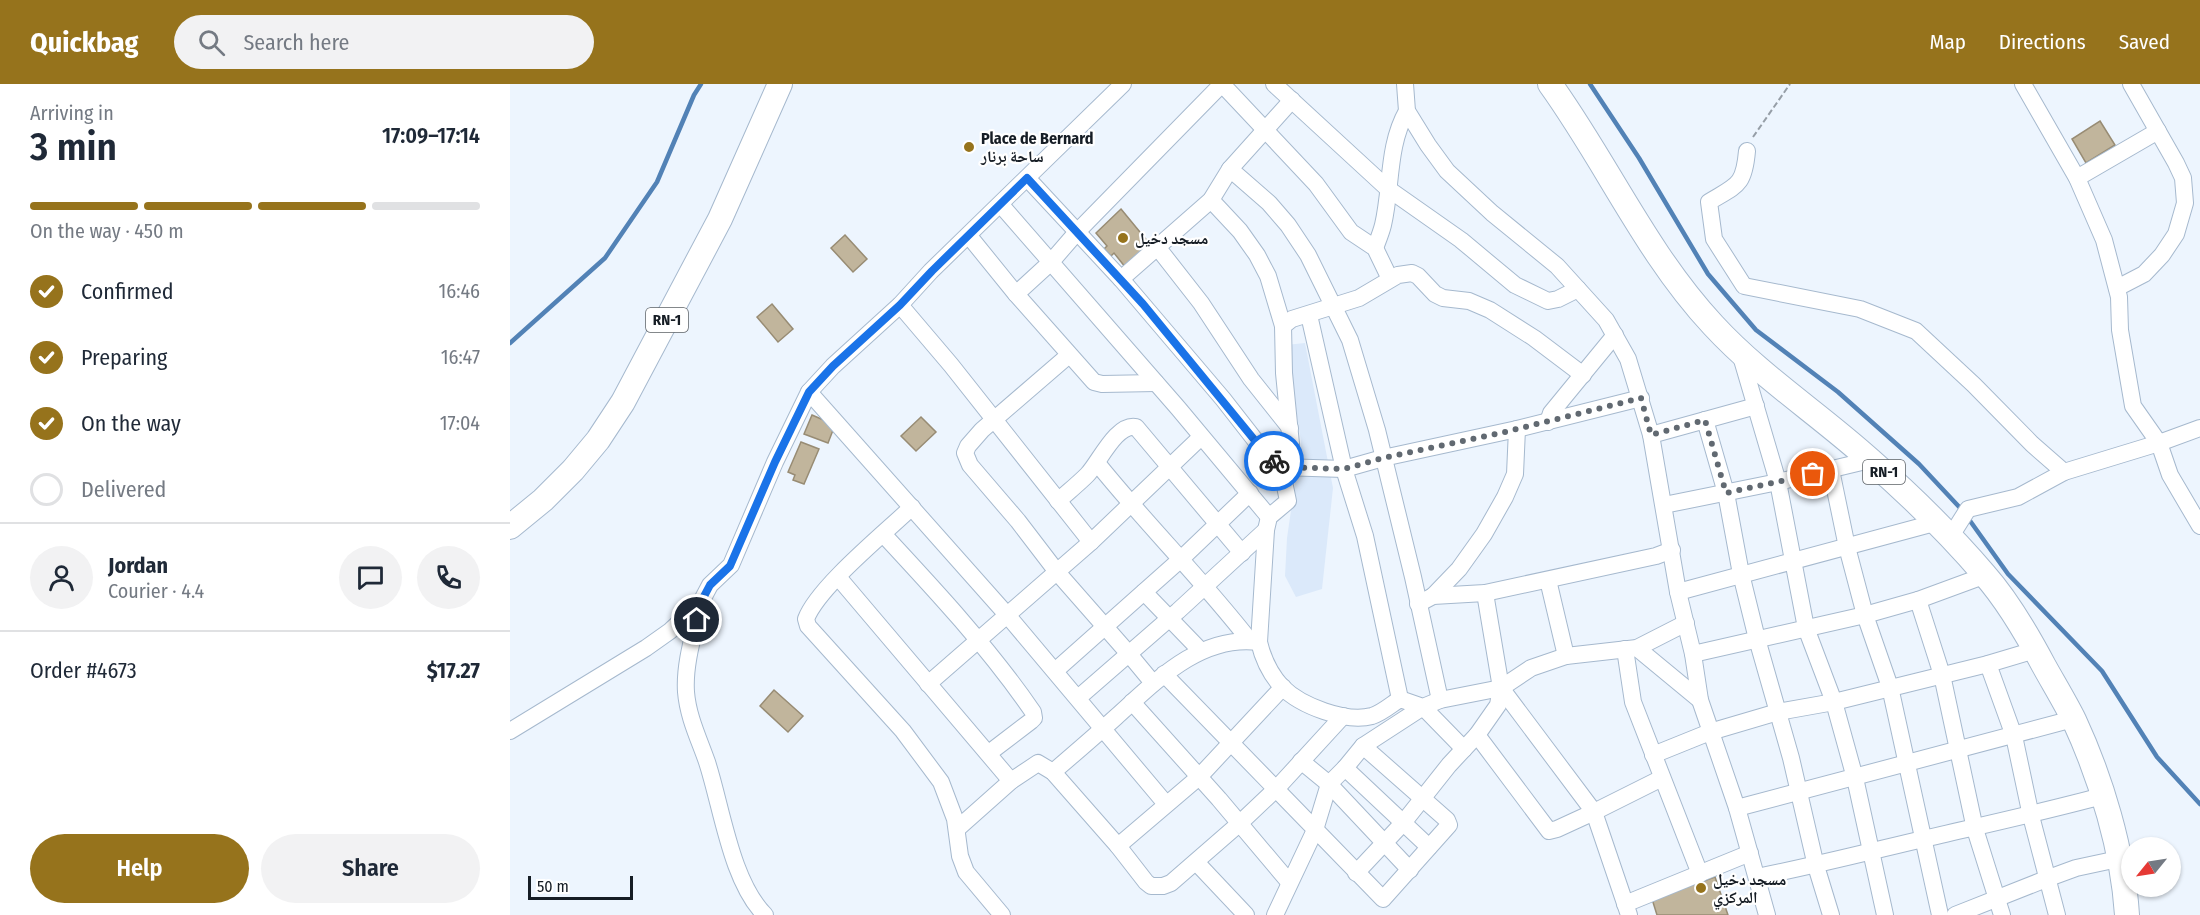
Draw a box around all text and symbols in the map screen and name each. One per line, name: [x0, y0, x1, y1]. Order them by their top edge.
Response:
search box: [174, 15, 594, 69]
text: Quickbag: [30, 26, 138, 59]
icon: search: [195, 26, 228, 59]
text: Search here: [243, 29, 349, 56]
text: Map: [1929, 29, 1966, 55]
text: Directions: [1999, 29, 2086, 55]
text: Saved: [2119, 29, 2170, 55]
text: Arriving in: [30, 101, 114, 125]
text: 17:09–17:14: [382, 122, 480, 149]
text: 3 min: [30, 124, 117, 170]
place label: Place de Bernard ساحة برنار: [980, 129, 1093, 166]
marker: Place de Bernard ساحة برنار: [962, 140, 976, 154]
text: On the way · 450 m: [30, 219, 184, 243]
place label: مسجد دخيل: [1135, 229, 1208, 248]
marker: مسجد دخيل: [1116, 231, 1130, 245]
icon: check: [30, 275, 63, 308]
text: Confirmed: [81, 278, 174, 305]
text: 16:46: [439, 279, 480, 303]
road number: RN-1: [646, 308, 688, 332]
icon: check: [30, 341, 63, 374]
text: Preparing: [81, 344, 167, 371]
text: 16:47: [441, 345, 480, 369]
icon: check: [30, 407, 63, 440]
text: On the way: [81, 410, 181, 437]
text: 17:04: [440, 411, 480, 435]
courier: [1244, 431, 1304, 491]
icon: bike: [1258, 445, 1291, 478]
pin: [1787, 448, 1838, 499]
icon: bag: [1796, 457, 1829, 490]
road number: RN-1: [1863, 460, 1905, 484]
text: Delivered: [81, 476, 166, 503]
button: person: [30, 546, 93, 609]
button: chat: [339, 546, 402, 609]
button: phone: [417, 546, 480, 609]
text: Jordan: [108, 552, 168, 579]
text: Courier · 4.4: [108, 579, 204, 603]
pin: [671, 594, 722, 645]
icon: home: [680, 603, 713, 636]
text: Order #4673: [30, 657, 137, 684]
text: $17.27: [427, 657, 480, 684]
button: Help: [30, 834, 249, 903]
button: Share: [261, 834, 480, 903]
north arrow: [2121, 837, 2181, 897]
map controls: [2121, 837, 2181, 897]
place label: مسجد دخيل المركزي: [1713, 870, 1786, 909]
scale bar: [528, 873, 633, 900]
text: 50 m: [537, 877, 569, 896]
marker: مسجد دخيل المركزي: [1694, 881, 1708, 895]

